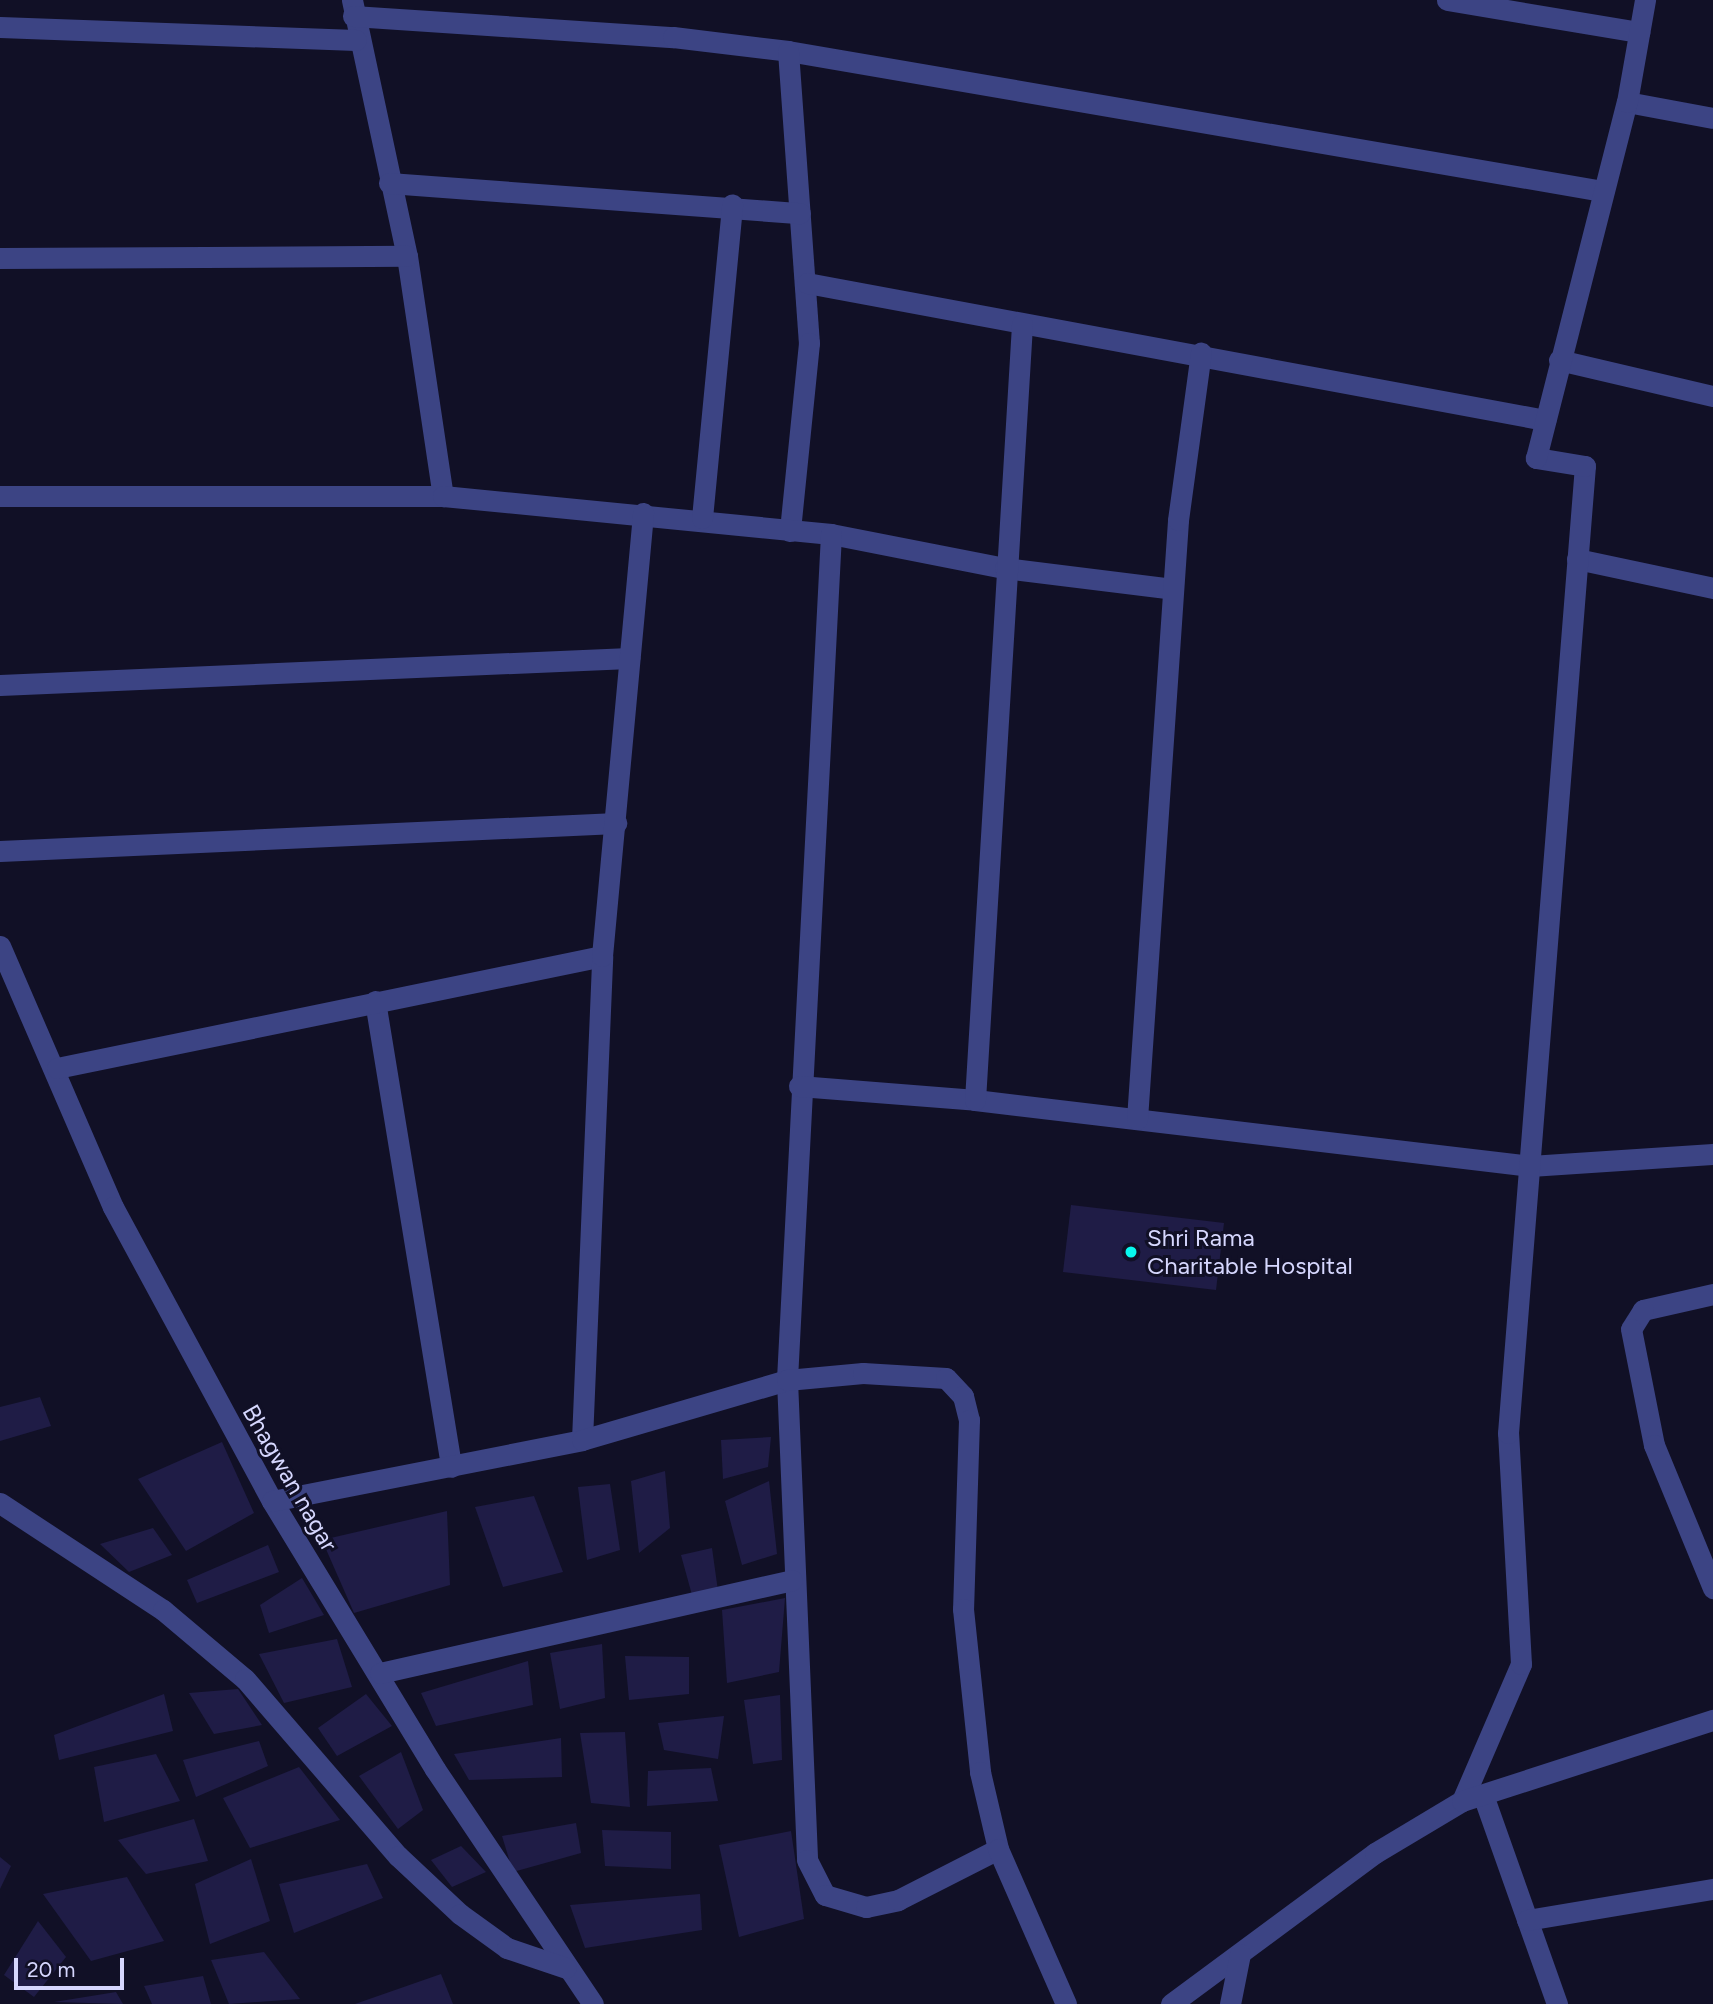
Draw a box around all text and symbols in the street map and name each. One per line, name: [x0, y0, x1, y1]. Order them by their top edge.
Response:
place label: Shri Rama Charitable Hospital: [1147, 1224, 1353, 1280]
marker: Shri Rama Charitable Hospital: [1121, 1242, 1141, 1262]
street label: Bhagwan nagar: [236, 1400, 344, 1556]
scale bar: [18, 1944, 128, 1988]
text: 20 m: [27, 1957, 75, 1982]

